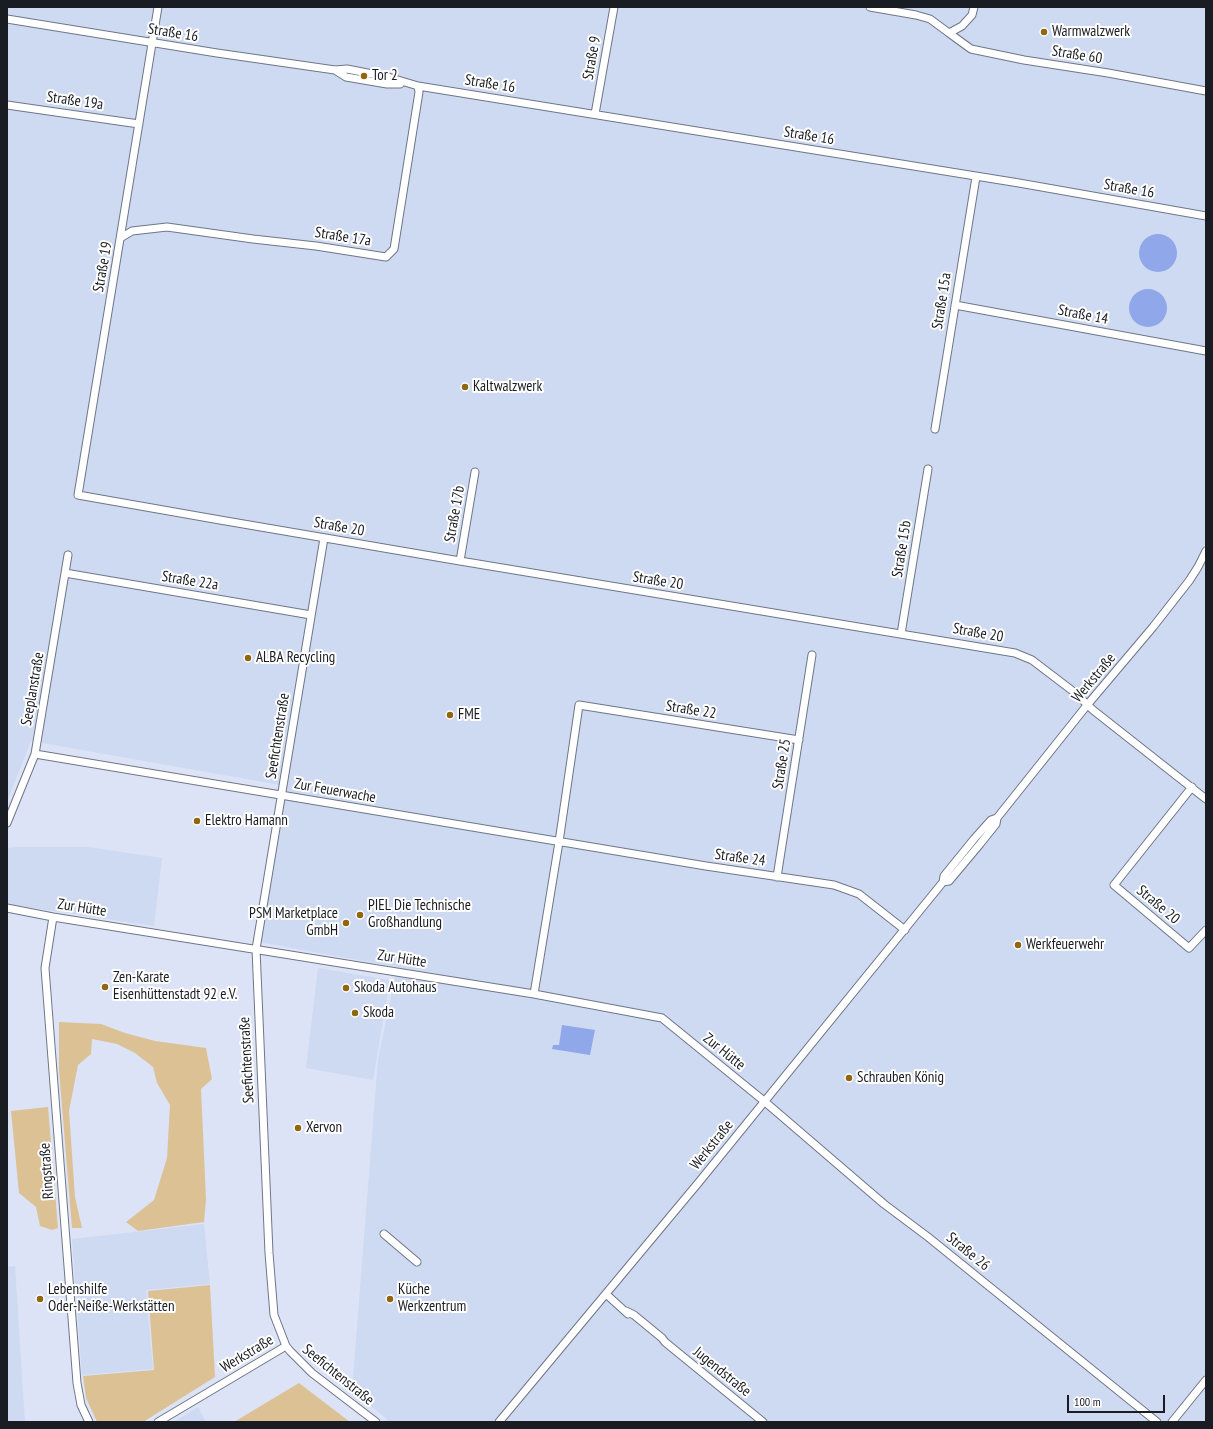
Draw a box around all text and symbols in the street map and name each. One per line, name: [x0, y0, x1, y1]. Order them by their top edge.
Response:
street label: Straße 16: [146, 20, 200, 46]
place label: Warmwalzwerk: [1052, 23, 1130, 41]
marker: Warmwalzwerk: [1039, 27, 1049, 37]
street label: Straße 9: [579, 35, 605, 81]
street label: Straße 60: [1050, 42, 1104, 68]
place label: Tor 2: [372, 67, 398, 85]
marker: Tor 2: [359, 71, 369, 81]
street label: Straße 16: [463, 71, 517, 97]
street label: Straße 19a: [46, 88, 104, 114]
street label: Straße 16: [782, 123, 836, 149]
street label: Straße 16: [1102, 176, 1156, 202]
street label: Straße 17a: [314, 224, 372, 250]
street label: Straße 19: [90, 240, 116, 294]
street label: Straße 15a: [929, 272, 955, 330]
street label: Straße 14: [1056, 301, 1110, 329]
place label: Kaltwalzwerk: [473, 378, 542, 396]
marker: Kaltwalzwerk: [460, 382, 470, 392]
street label: Straße 17b: [441, 484, 469, 544]
street label: Straße 20: [312, 514, 366, 540]
street label: Straße 15b: [889, 519, 915, 579]
street label: Straße 22a: [161, 568, 219, 594]
street label: Straße 20: [631, 568, 685, 594]
street label: Straße 20: [951, 620, 1005, 646]
place label: ALBA Recycling: [256, 649, 335, 667]
street label: Werkstraße: [1068, 650, 1120, 706]
street label: Seeplanstraße: [18, 651, 48, 727]
marker: ALBA Recycling: [243, 653, 253, 663]
street label: Seefichtenstraße: [262, 692, 294, 780]
street label: Straße 22: [664, 697, 718, 723]
place label: FME: [458, 706, 480, 724]
marker: FME: [445, 710, 455, 720]
street label: Straße 25: [769, 737, 795, 791]
street label: Zur Feuerwache: [293, 775, 377, 807]
place label: Elektro Hamann: [205, 812, 288, 830]
marker: Elektro Hamann: [192, 816, 202, 826]
street label: Straße 24: [714, 846, 766, 870]
street label: Straße 20: [1133, 882, 1183, 928]
street label: Zur Hütte: [56, 895, 108, 921]
place label: PIEL Die Technische Großhandlung: [368, 897, 471, 932]
place label: PSM Marketplace GmbH: [249, 905, 338, 940]
marker: PIEL Die Technische Großhandlung: [355, 910, 365, 920]
marker: PSM Marketplace GmbH: [341, 918, 351, 928]
place label: Werkfeuerwehr: [1026, 936, 1104, 954]
marker: Werkfeuerwehr: [1013, 940, 1023, 950]
street label: Zur Hütte: [376, 946, 428, 972]
place label: Zen-Karate Eisenhüttenstadt 92 e.V.: [113, 969, 237, 1004]
place label: Skoda Autohaus: [354, 979, 437, 997]
marker: Zen-Karate Eisenhüttenstadt 92 e.V.: [100, 982, 110, 992]
marker: Skoda Autohaus: [341, 983, 351, 993]
place label: Skoda: [363, 1004, 394, 1022]
marker: Skoda: [350, 1008, 360, 1018]
street label: Seefichtenstraße: [236, 1016, 258, 1104]
street label: Zur Hütte: [699, 1030, 749, 1074]
place label: Schrauben König: [857, 1069, 944, 1087]
marker: Schrauben König: [844, 1073, 854, 1083]
street label: Werkstraße: [687, 1117, 737, 1173]
place label: Xervon: [306, 1119, 342, 1137]
marker: Xervon: [293, 1123, 303, 1133]
street label: Ringstraße: [36, 1142, 58, 1200]
street label: Straße 26: [943, 1229, 993, 1275]
place label: Lebenshilfe Oder-Neiße-Werkstätten: [48, 1281, 174, 1316]
place label: Küche Werkzentrum: [398, 1281, 466, 1316]
marker: Lebenshilfe Oder-Neiße-Werkstätten: [35, 1294, 45, 1304]
marker: Küche Werkzentrum: [385, 1294, 395, 1304]
street label: Werkstraße: [217, 1331, 277, 1377]
street label: Seefichtenstraße: [299, 1341, 377, 1409]
street label: Jugendstraße: [690, 1343, 754, 1401]
scale bar: [1069, 1387, 1167, 1413]
text: 100 m: [1074, 1394, 1101, 1409]

